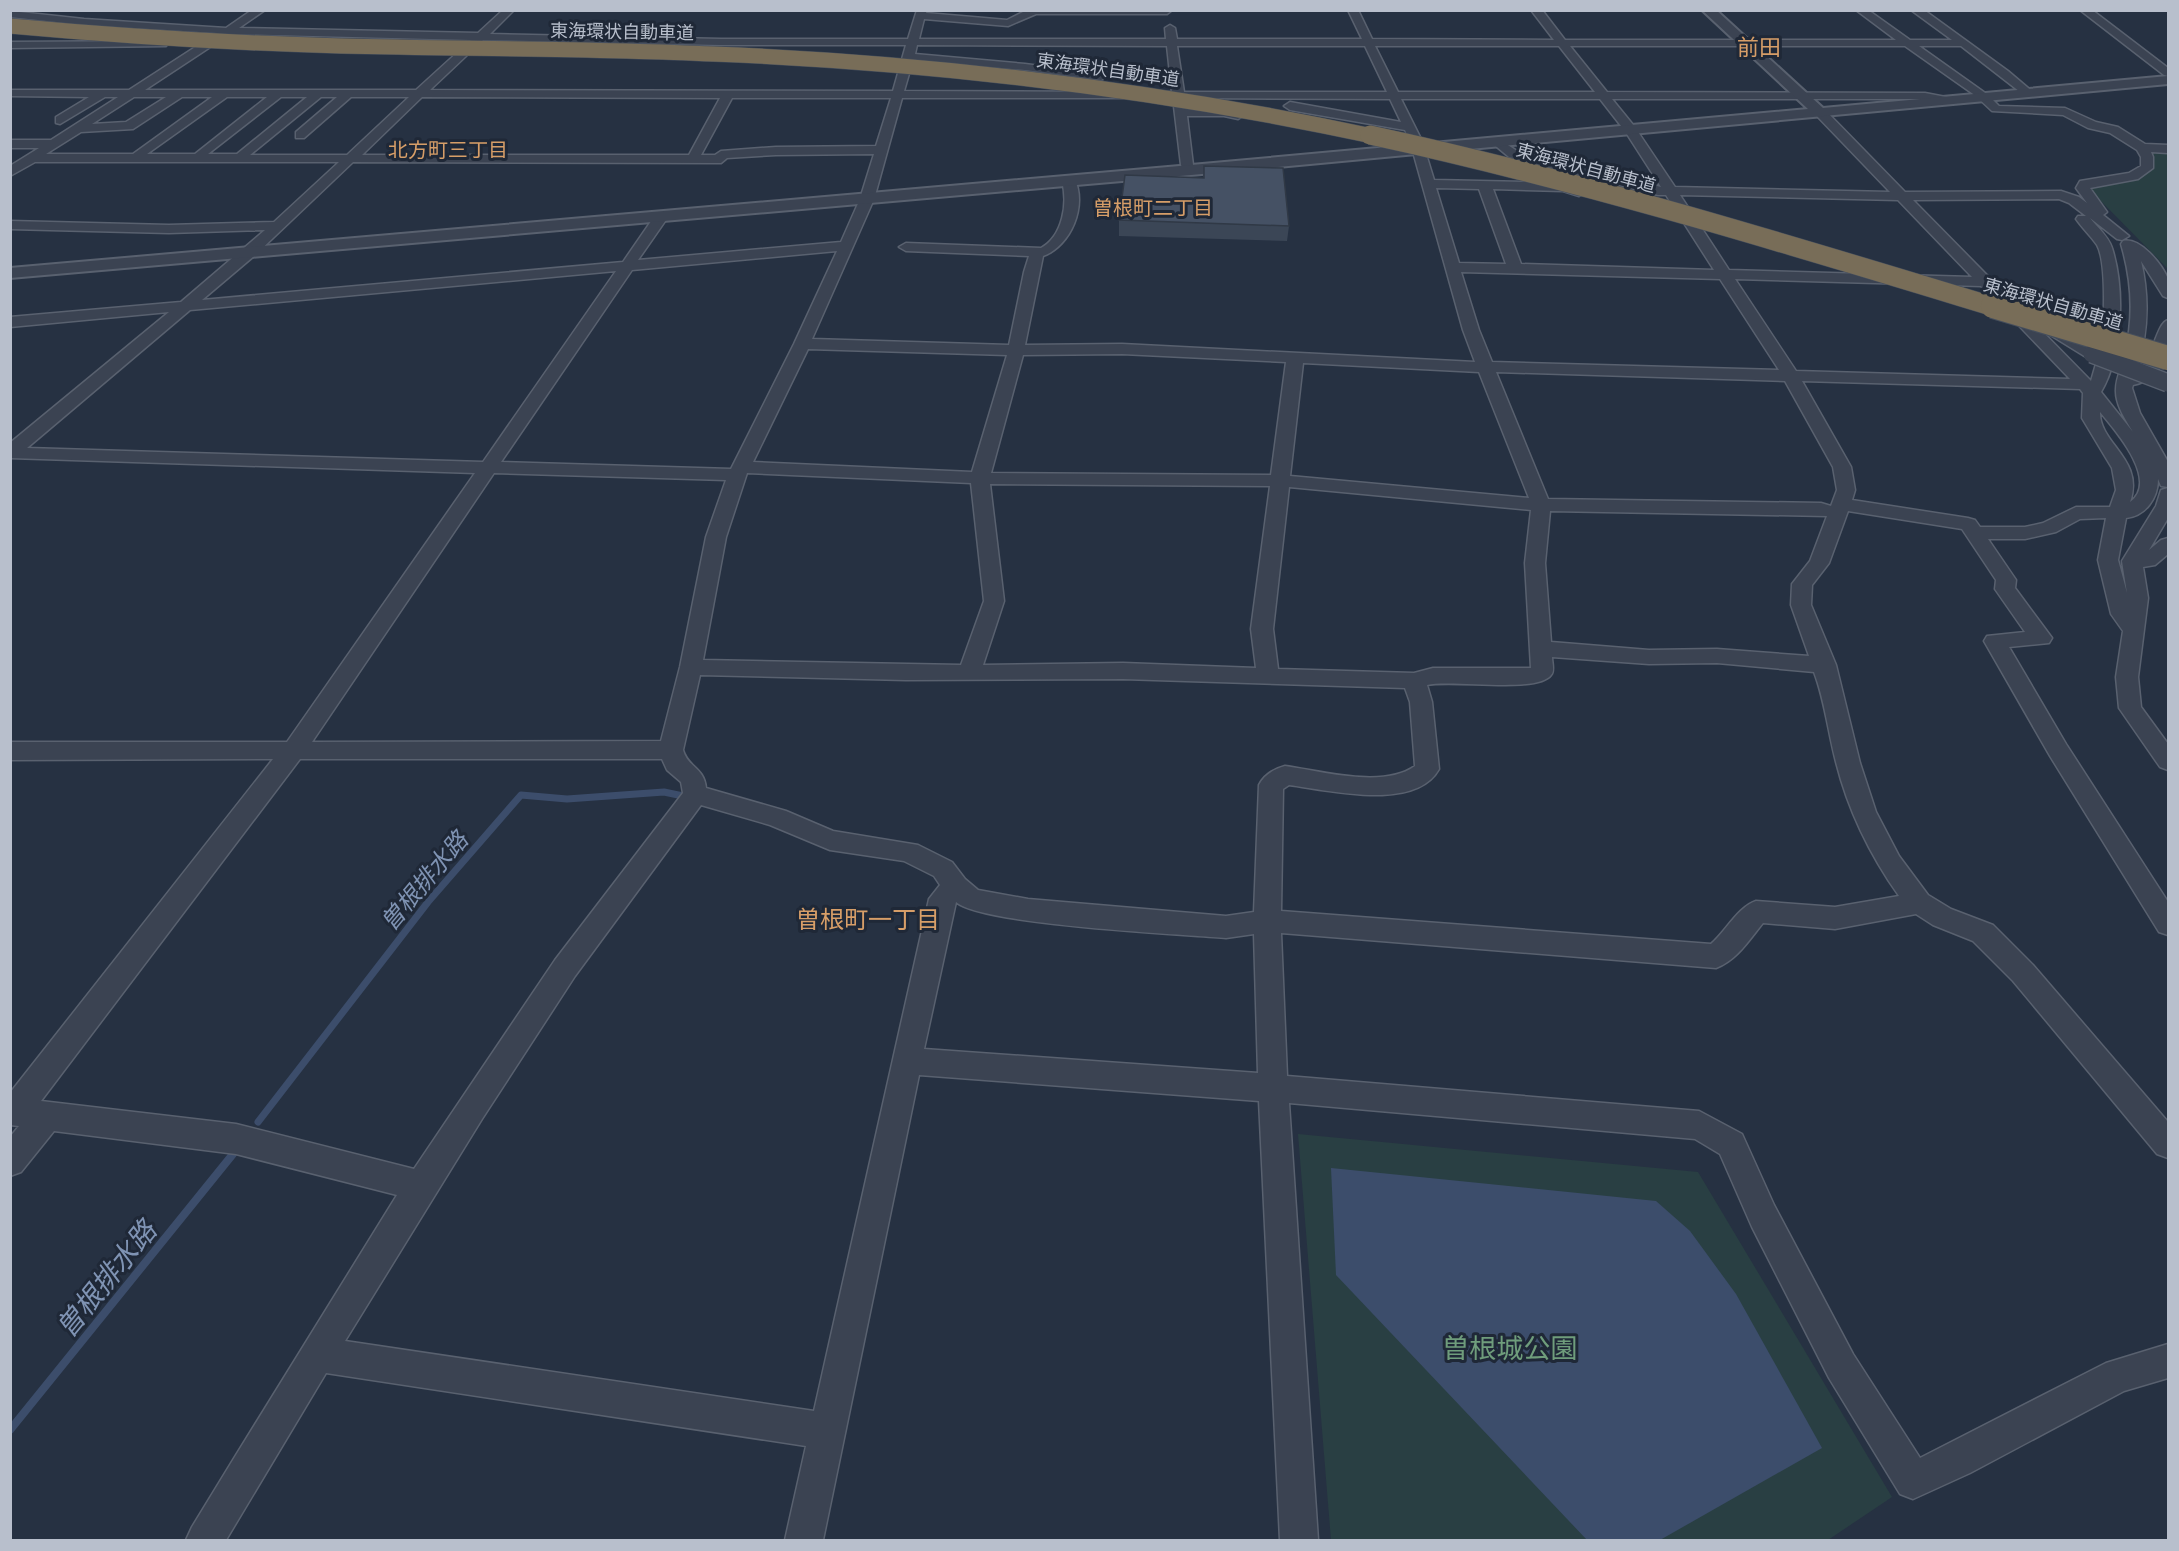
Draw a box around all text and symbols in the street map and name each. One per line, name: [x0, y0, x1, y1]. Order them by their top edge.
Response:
street label: 東海環状自動車道: [550, 20, 694, 44]
district label: 前田: [1737, 34, 1781, 61]
street label: 東海環状自動車道: [1035, 49, 1181, 91]
district label: 北方町三丁目: [388, 138, 508, 162]
street label: 東海環状自動車道: [1514, 139, 1658, 197]
district label: 曽根町二丁目: [1093, 196, 1213, 220]
street label: 東海環状自動車道: [1981, 274, 2125, 334]
water label: 曽根排水路: [374, 824, 475, 936]
district label: 曽根町一丁目: [796, 905, 940, 934]
water label: 曽根排水路: [49, 1212, 165, 1344]
park label: 曽根城公園: [1443, 1332, 1578, 1365]

